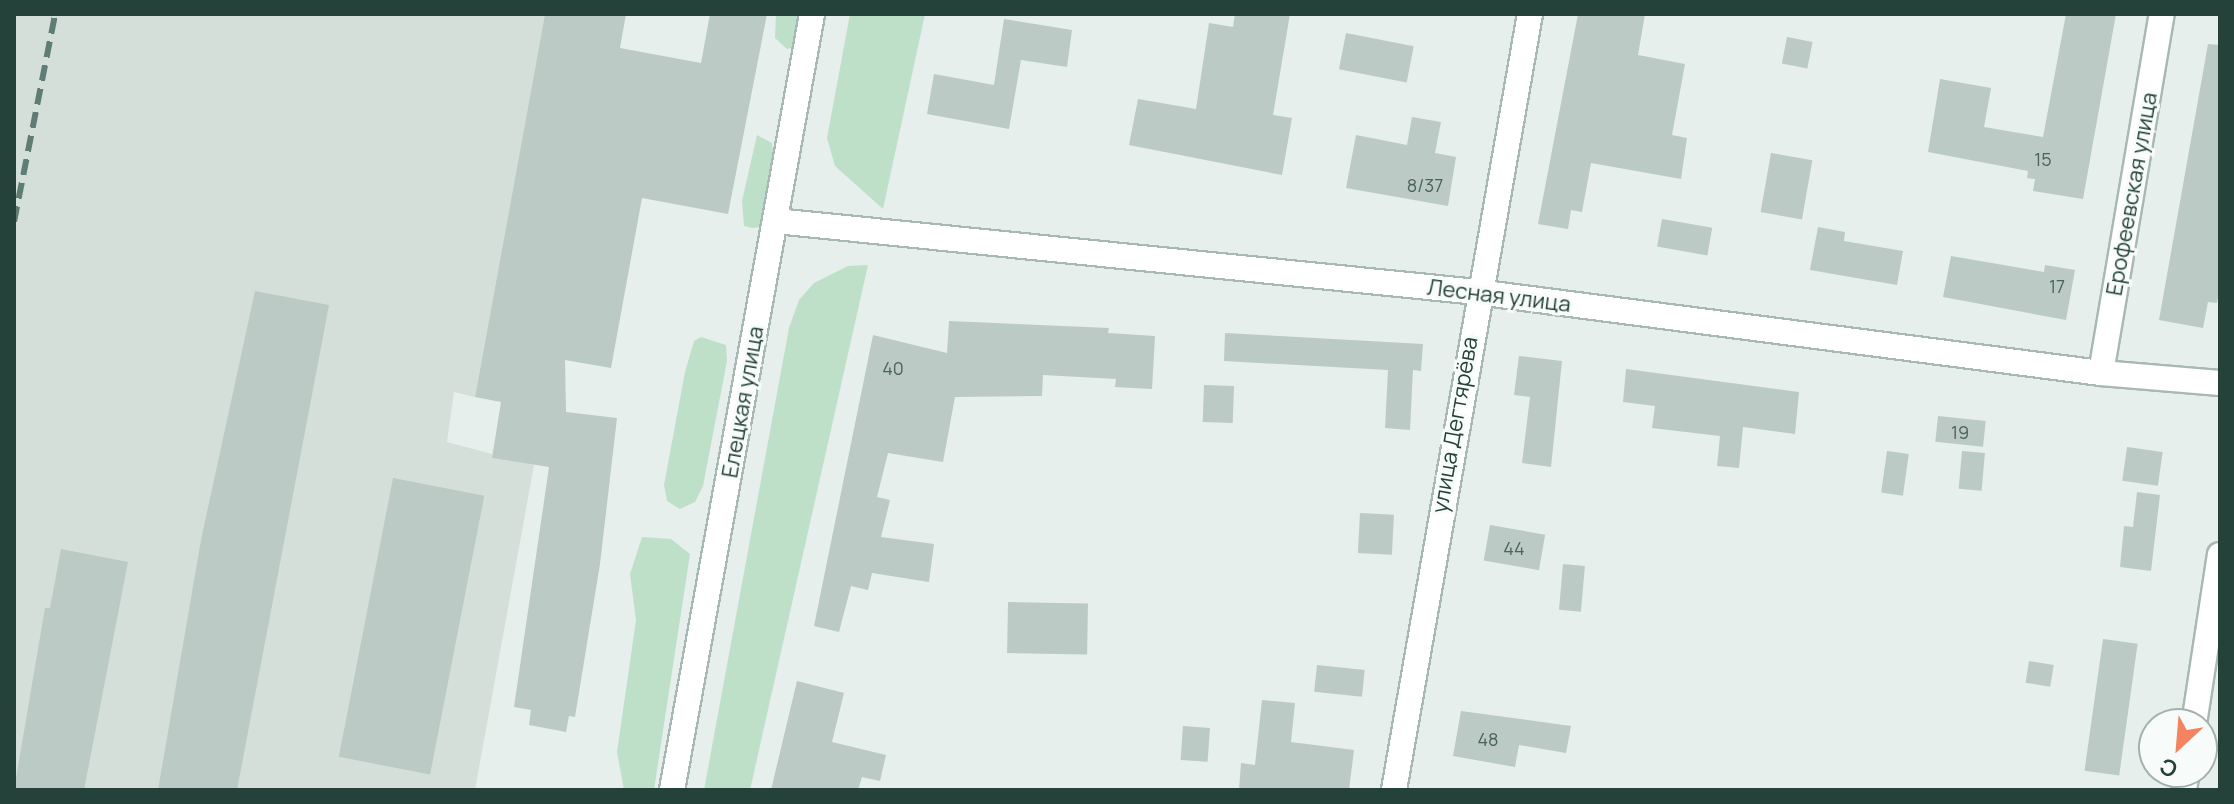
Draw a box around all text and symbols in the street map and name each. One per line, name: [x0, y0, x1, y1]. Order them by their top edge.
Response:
street label: Ерофеевская улица: [2101, 90, 2163, 298]
house number: 15: [2034, 148, 2052, 170]
house number: 8/37: [1407, 174, 1443, 196]
street label: Лесная улица: [1426, 274, 1572, 318]
house number: 17: [2049, 275, 2065, 297]
street label: Елецкая улица: [717, 324, 769, 480]
street label: улица Дегтярёва: [1426, 335, 1484, 515]
house number: 40: [882, 357, 904, 379]
house number: 19: [1951, 421, 1969, 443]
house number: 44: [1503, 537, 1525, 559]
north arrow: [2138, 708, 2218, 788]
house number: 48: [1477, 728, 1499, 750]
text: С: [2154, 751, 2182, 785]

